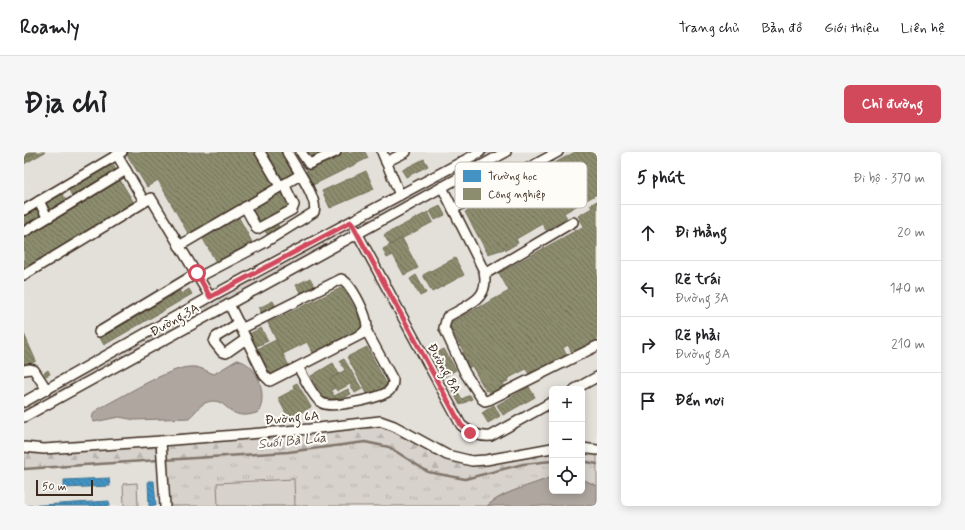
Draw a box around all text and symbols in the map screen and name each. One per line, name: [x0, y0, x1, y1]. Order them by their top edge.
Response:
text: Roamly: [20, 15, 79, 40]
text: Trang chủ: [679, 19, 739, 37]
text: Bản đồ: [761, 19, 802, 37]
text: Giới thiệu: [824, 19, 879, 37]
text: Liên hệ: [901, 19, 945, 37]
button: Chỉ đường: [844, 85, 941, 123]
text: Địa chỉ: [24, 86, 107, 123]
legend: [455, 162, 587, 208]
text: 5 phút: [637, 167, 685, 189]
text: Trường học: [488, 170, 537, 186]
text: Đi bộ · 370 m: [853, 170, 925, 187]
text: Công nghiệp: [488, 188, 546, 204]
icon: ahead: [637, 222, 659, 244]
text: Đi thẳng: [675, 223, 727, 243]
text: 20 m: [897, 224, 925, 241]
route start: [188, 264, 206, 282]
text: Rẽ trái: [675, 270, 721, 290]
icon: left: [637, 278, 659, 300]
text: 140 m: [890, 280, 925, 297]
text: Đường 3A: [675, 290, 729, 307]
street label: Đường 3A: [147, 300, 203, 343]
text: Rẽ phải: [675, 326, 720, 346]
icon: right: [637, 334, 659, 356]
text: 210 m: [891, 336, 925, 353]
street label: Đường 8A: [421, 340, 465, 398]
text: Đường 8A: [675, 346, 730, 363]
map controls: [549, 386, 585, 494]
button: +: [549, 386, 585, 422]
icon: arrive: [637, 390, 659, 412]
text: Đến nơi: [675, 391, 724, 411]
street label: Đường 6A: [264, 408, 320, 431]
button: −: [549, 422, 585, 458]
route end: [461, 424, 479, 442]
water label: Suối Bà Lúa: [257, 428, 327, 454]
button: locate: [549, 458, 585, 494]
scale bar: [36, 478, 93, 497]
text: 50 m: [42, 480, 67, 494]

